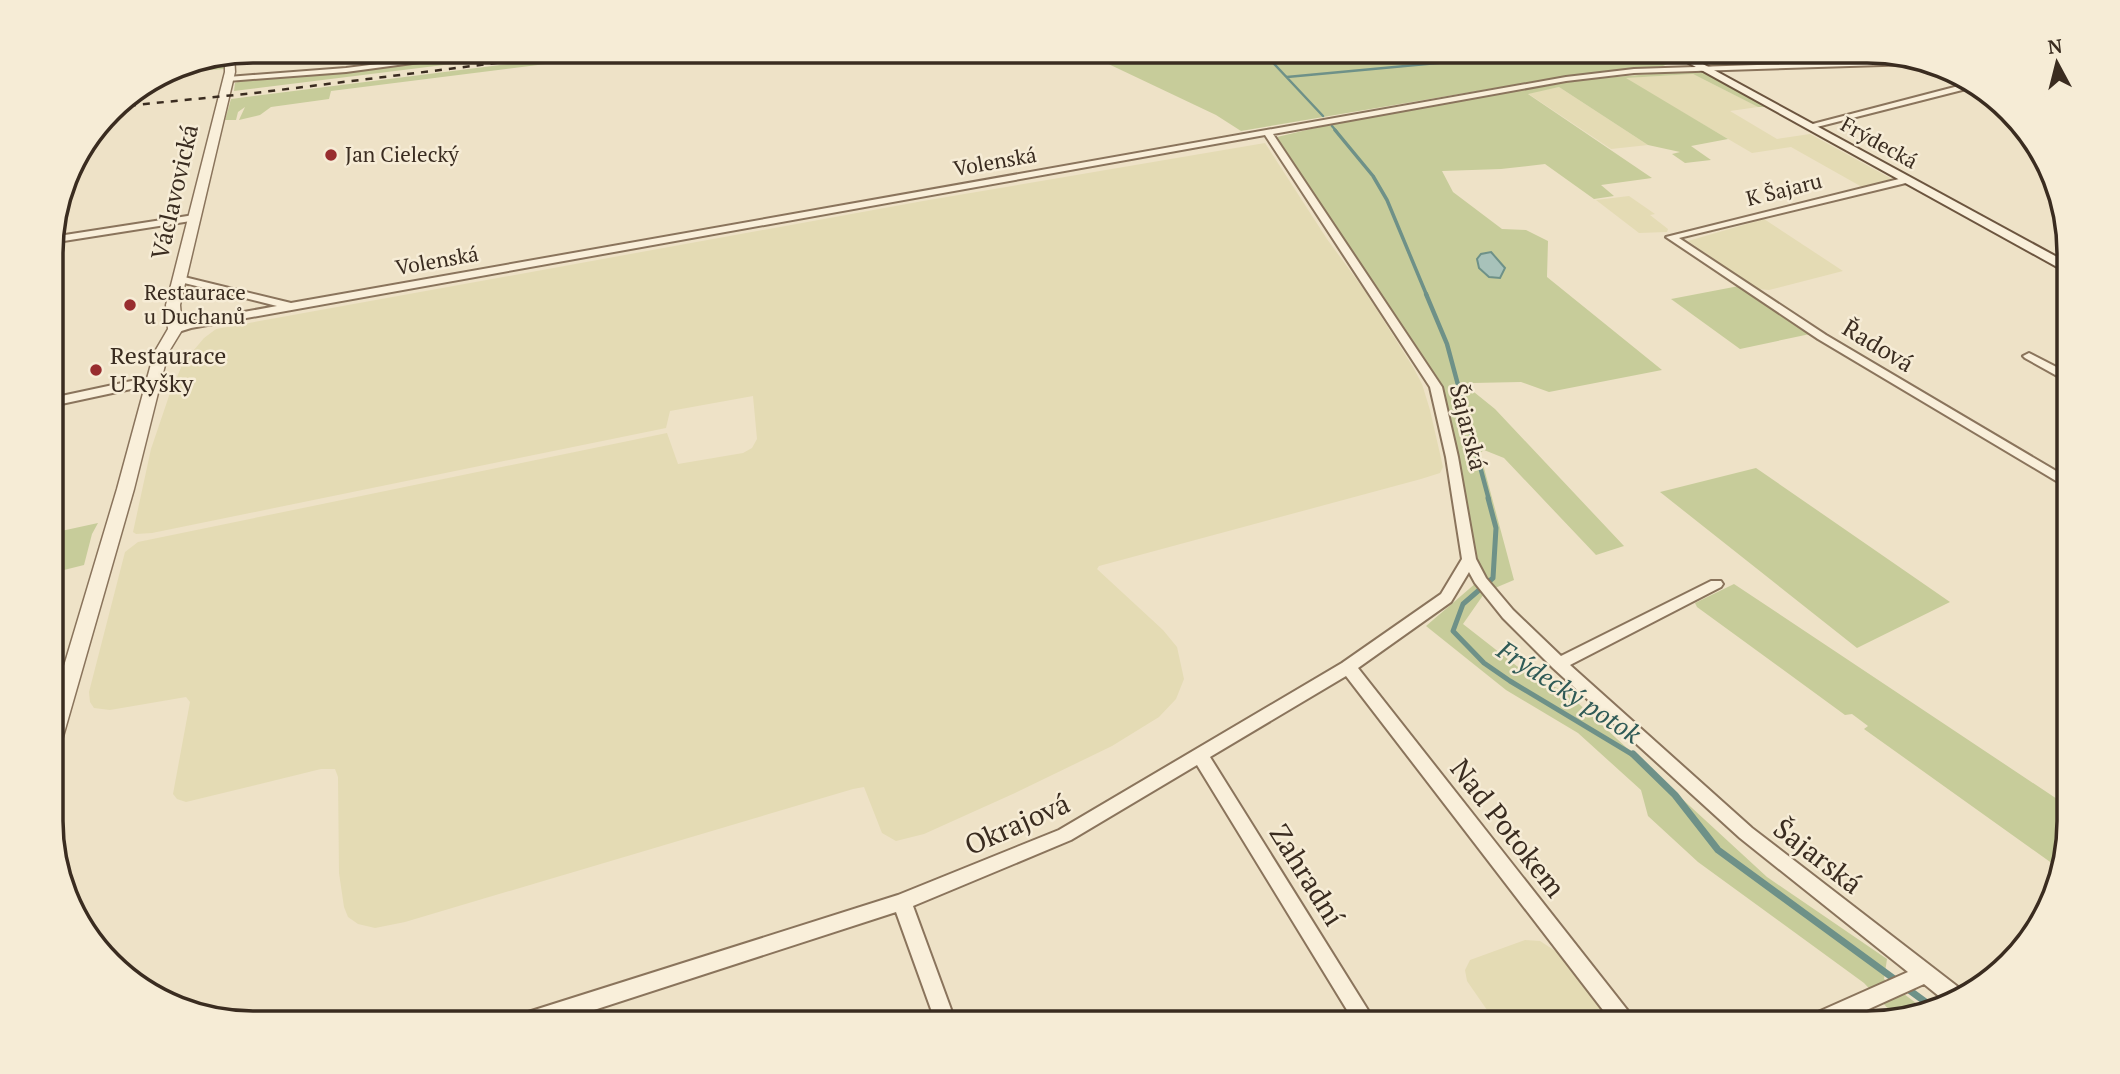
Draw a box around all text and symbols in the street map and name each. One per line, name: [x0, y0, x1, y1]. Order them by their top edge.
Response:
north arrow: [2022, 28, 2092, 98]
text: N: [2046, 32, 2064, 59]
street label: Frýdecká: [1836, 110, 1923, 175]
street label: Václavovická: [143, 121, 205, 263]
place label: Jan Cielecký: [345, 140, 459, 168]
street label: Volenská: [951, 140, 1039, 182]
marker: Jan Cielecký: [323, 147, 339, 163]
street label: K Šajaru: [1743, 166, 1825, 212]
street label: Volenská: [393, 239, 481, 281]
place label: Restaurace u Duchanů: [144, 278, 246, 330]
marker: Restaurace u Duchanů: [122, 297, 138, 313]
street label: Řadová: [1837, 311, 1920, 379]
place label: Restaurace U Ryšky: [110, 339, 226, 399]
marker: Restaurace U Ryšky: [88, 362, 104, 378]
street label: Šajarská: [1443, 380, 1495, 473]
water label: Frýdecký potok: [1490, 631, 1648, 751]
street label: Nad Potokem: [1443, 751, 1574, 905]
street label: Okrajová: [958, 784, 1075, 863]
street label: Šajarská: [1766, 809, 1870, 902]
street label: Zahradní: [1262, 817, 1353, 933]

